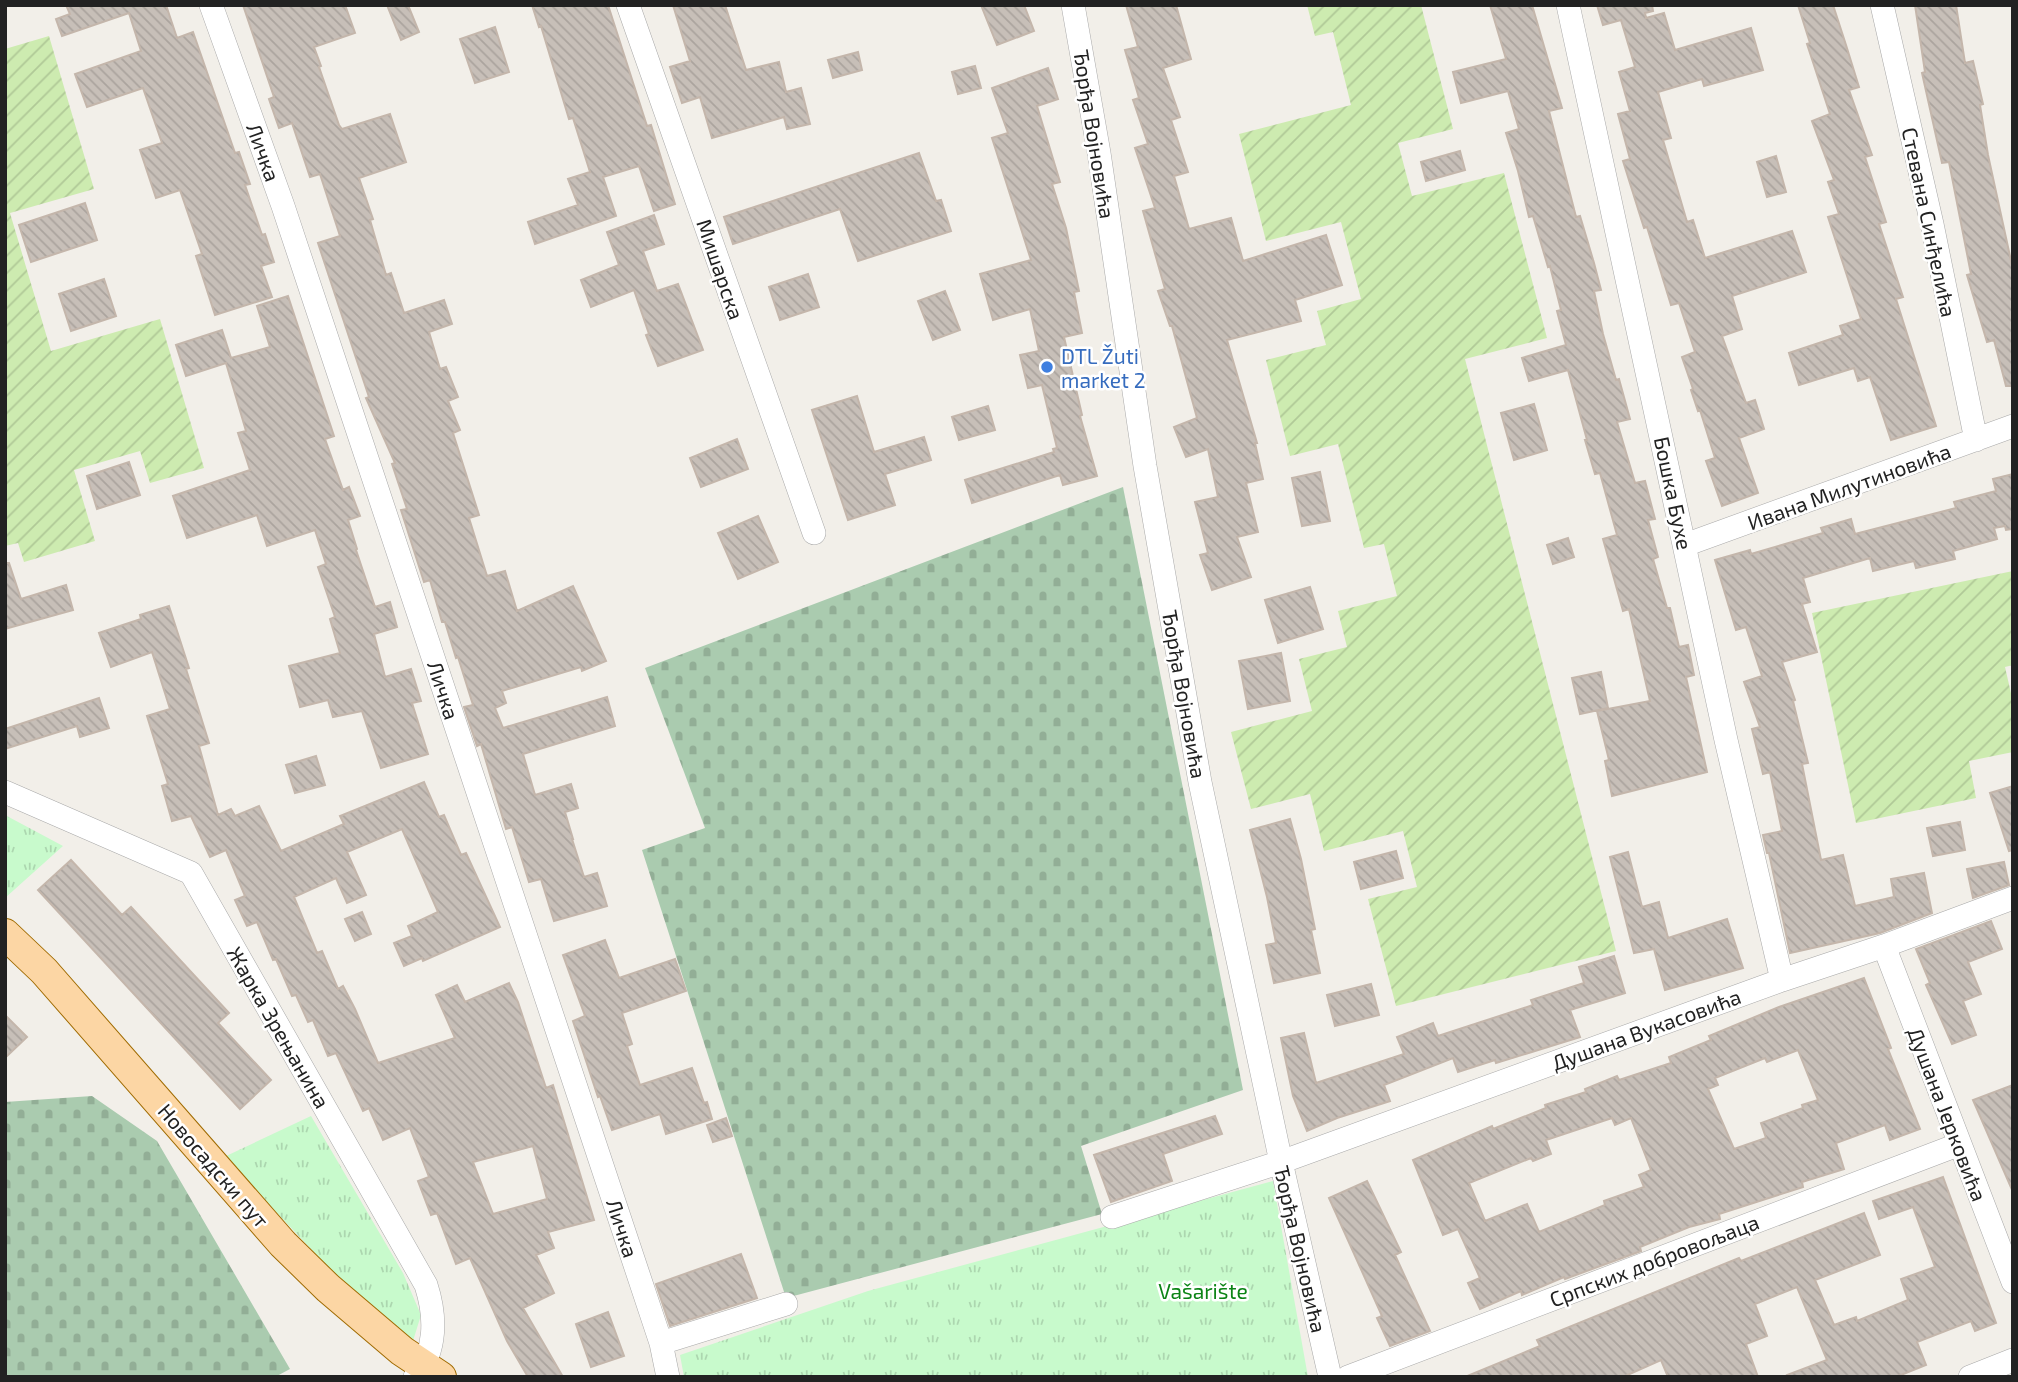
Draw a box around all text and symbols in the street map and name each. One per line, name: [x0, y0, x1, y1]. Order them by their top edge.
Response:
street label: Ђорђа Војновића: [1068, 48, 1121, 220]
street label: Личка: [242, 120, 286, 184]
street label: Стевана Синђелића: [1897, 125, 1962, 319]
street label: Мишарска: [692, 215, 750, 323]
place label: DTL Žuti market 2: [1061, 343, 1145, 392]
marker: DTL Žuti market 2: [1039, 359, 1055, 375]
street label: Бошка Бухе: [1649, 434, 1698, 552]
street label: Ивана Милутиновића: [1744, 438, 1954, 535]
street label: Ђорђа Војновића: [1157, 608, 1212, 780]
street label: Личка: [423, 658, 465, 722]
street label: Жарка Зрењанина: [223, 942, 335, 1112]
street label: Душана Вукасовића: [1548, 983, 1744, 1076]
street label: Душана Јерковића: [1902, 1024, 1993, 1205]
street label: Новосадски пут: [153, 1098, 275, 1233]
street label: Ђорђа Војновића: [1269, 1163, 1332, 1335]
street label: Личка: [602, 1196, 644, 1260]
street label: Српских добровољаца: [1546, 1208, 1762, 1312]
park label: Vašarište: [1158, 1278, 1248, 1303]

